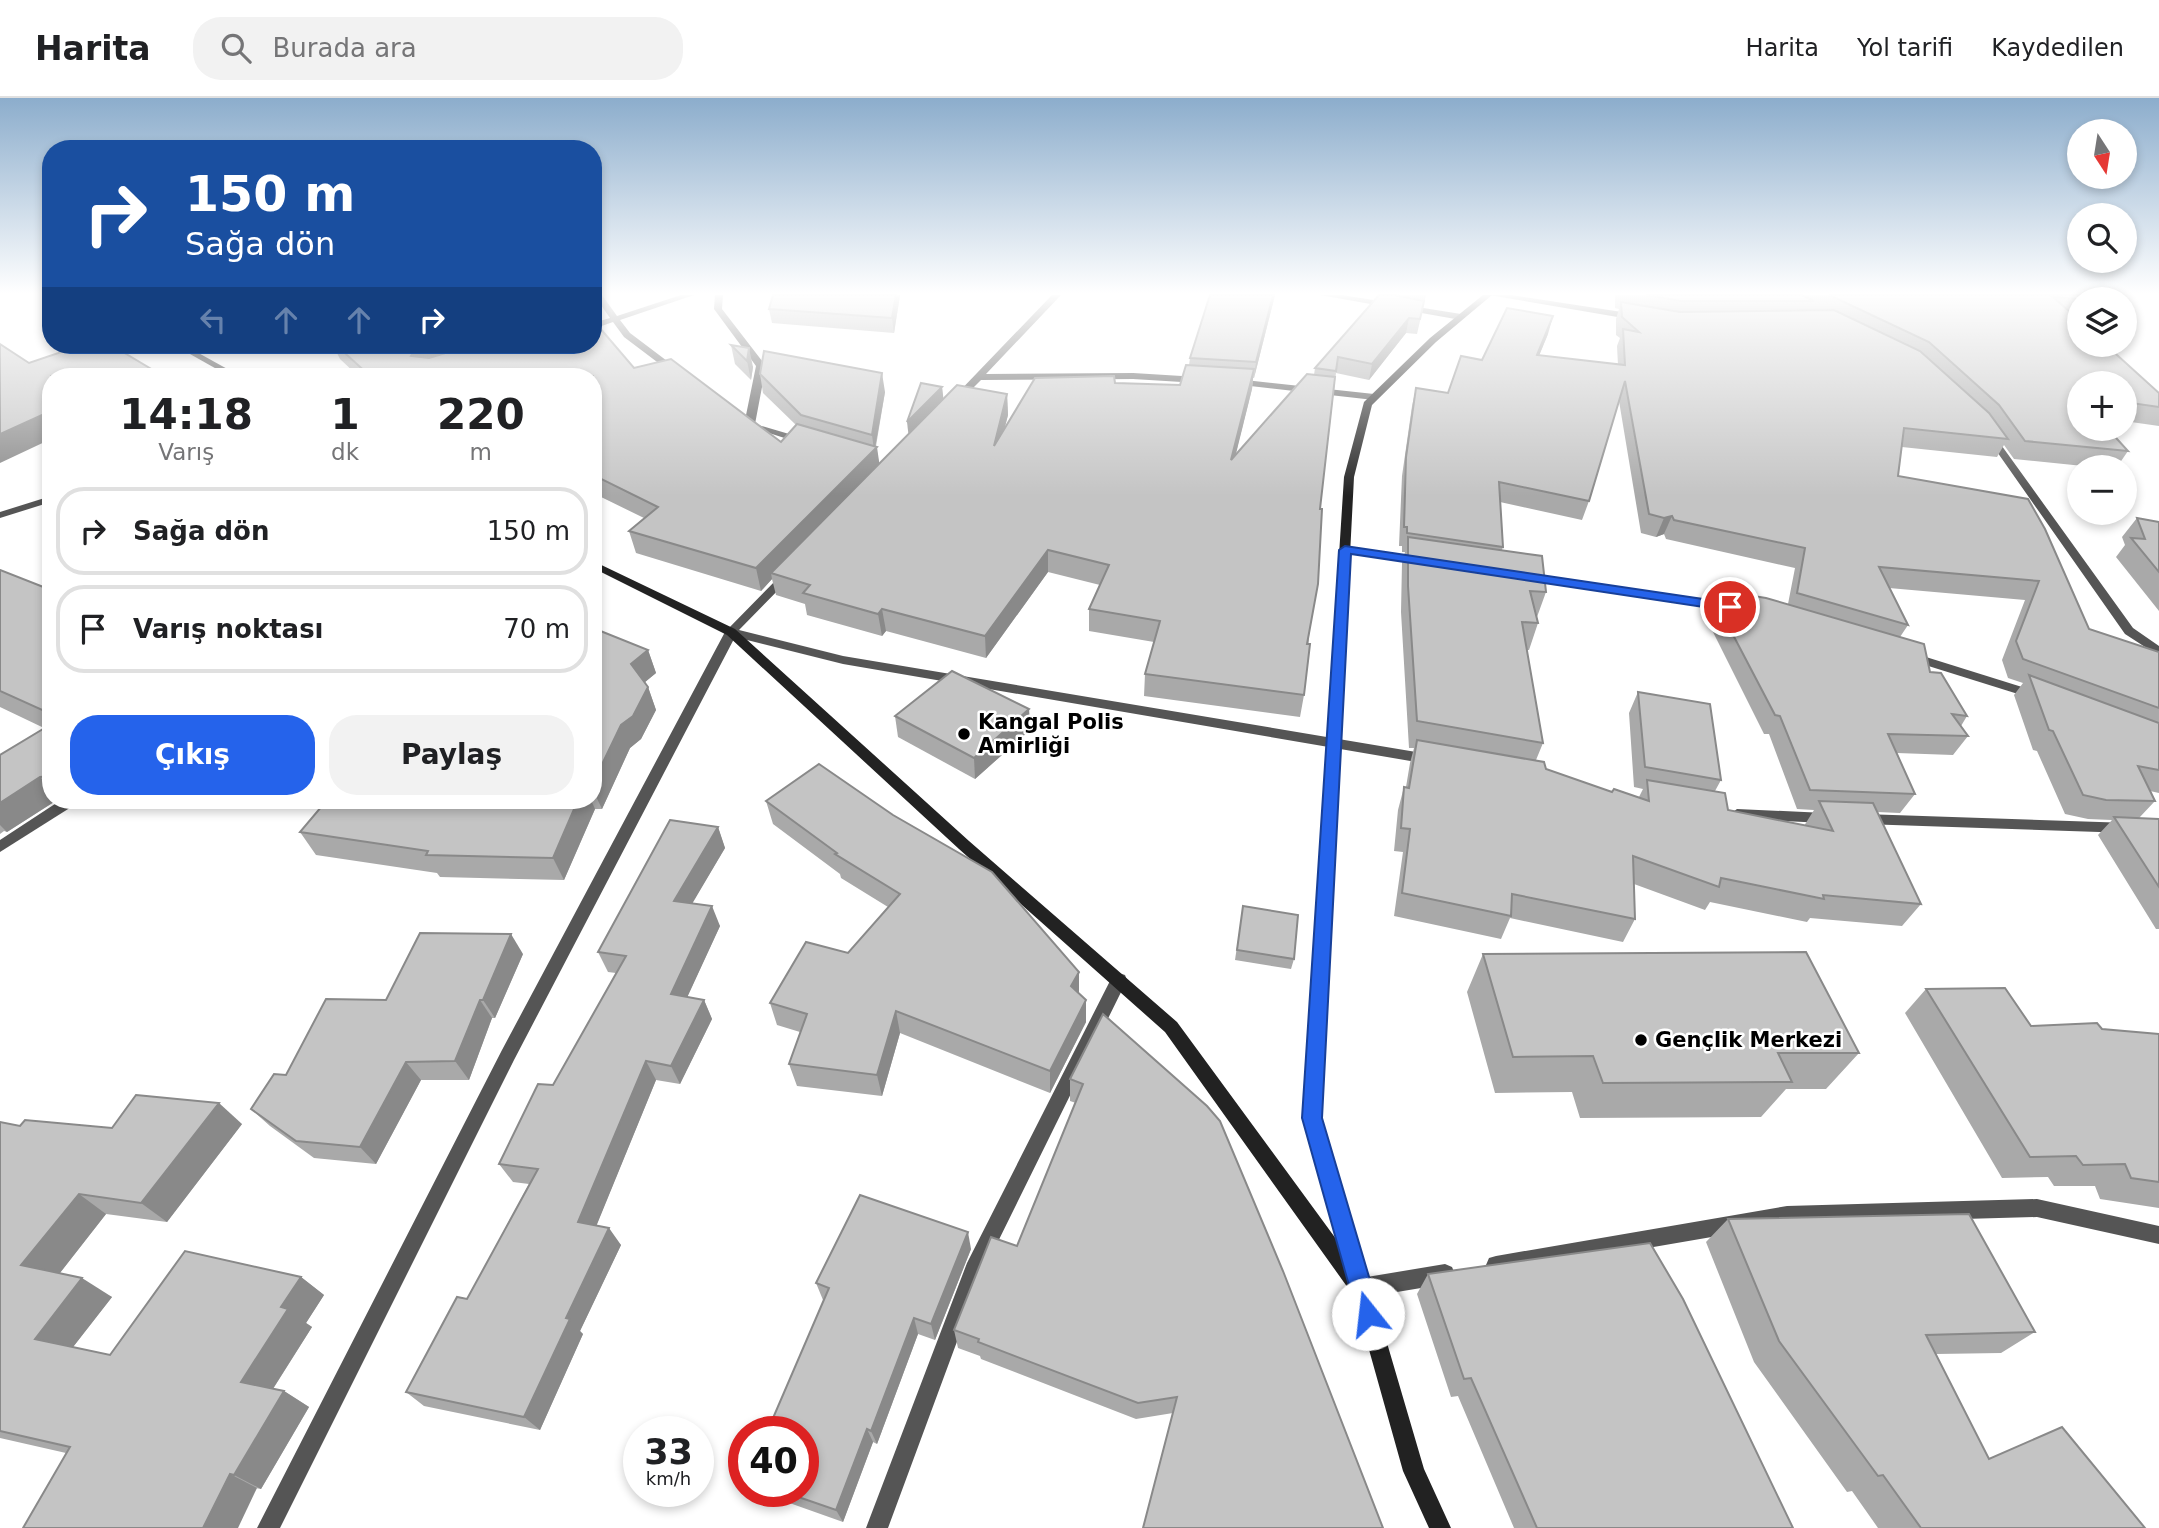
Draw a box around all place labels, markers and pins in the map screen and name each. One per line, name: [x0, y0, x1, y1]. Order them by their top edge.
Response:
pin: [1700, 577, 1760, 637]
place label: Kangal Polis Amirliği: [978, 710, 1124, 758]
marker: Kangal Polis Amirliği: [956, 726, 972, 742]
place label: Gençlik Merkezi: [1655, 1028, 1842, 1052]
marker: Gençlik Merkezi: [1633, 1032, 1649, 1048]

